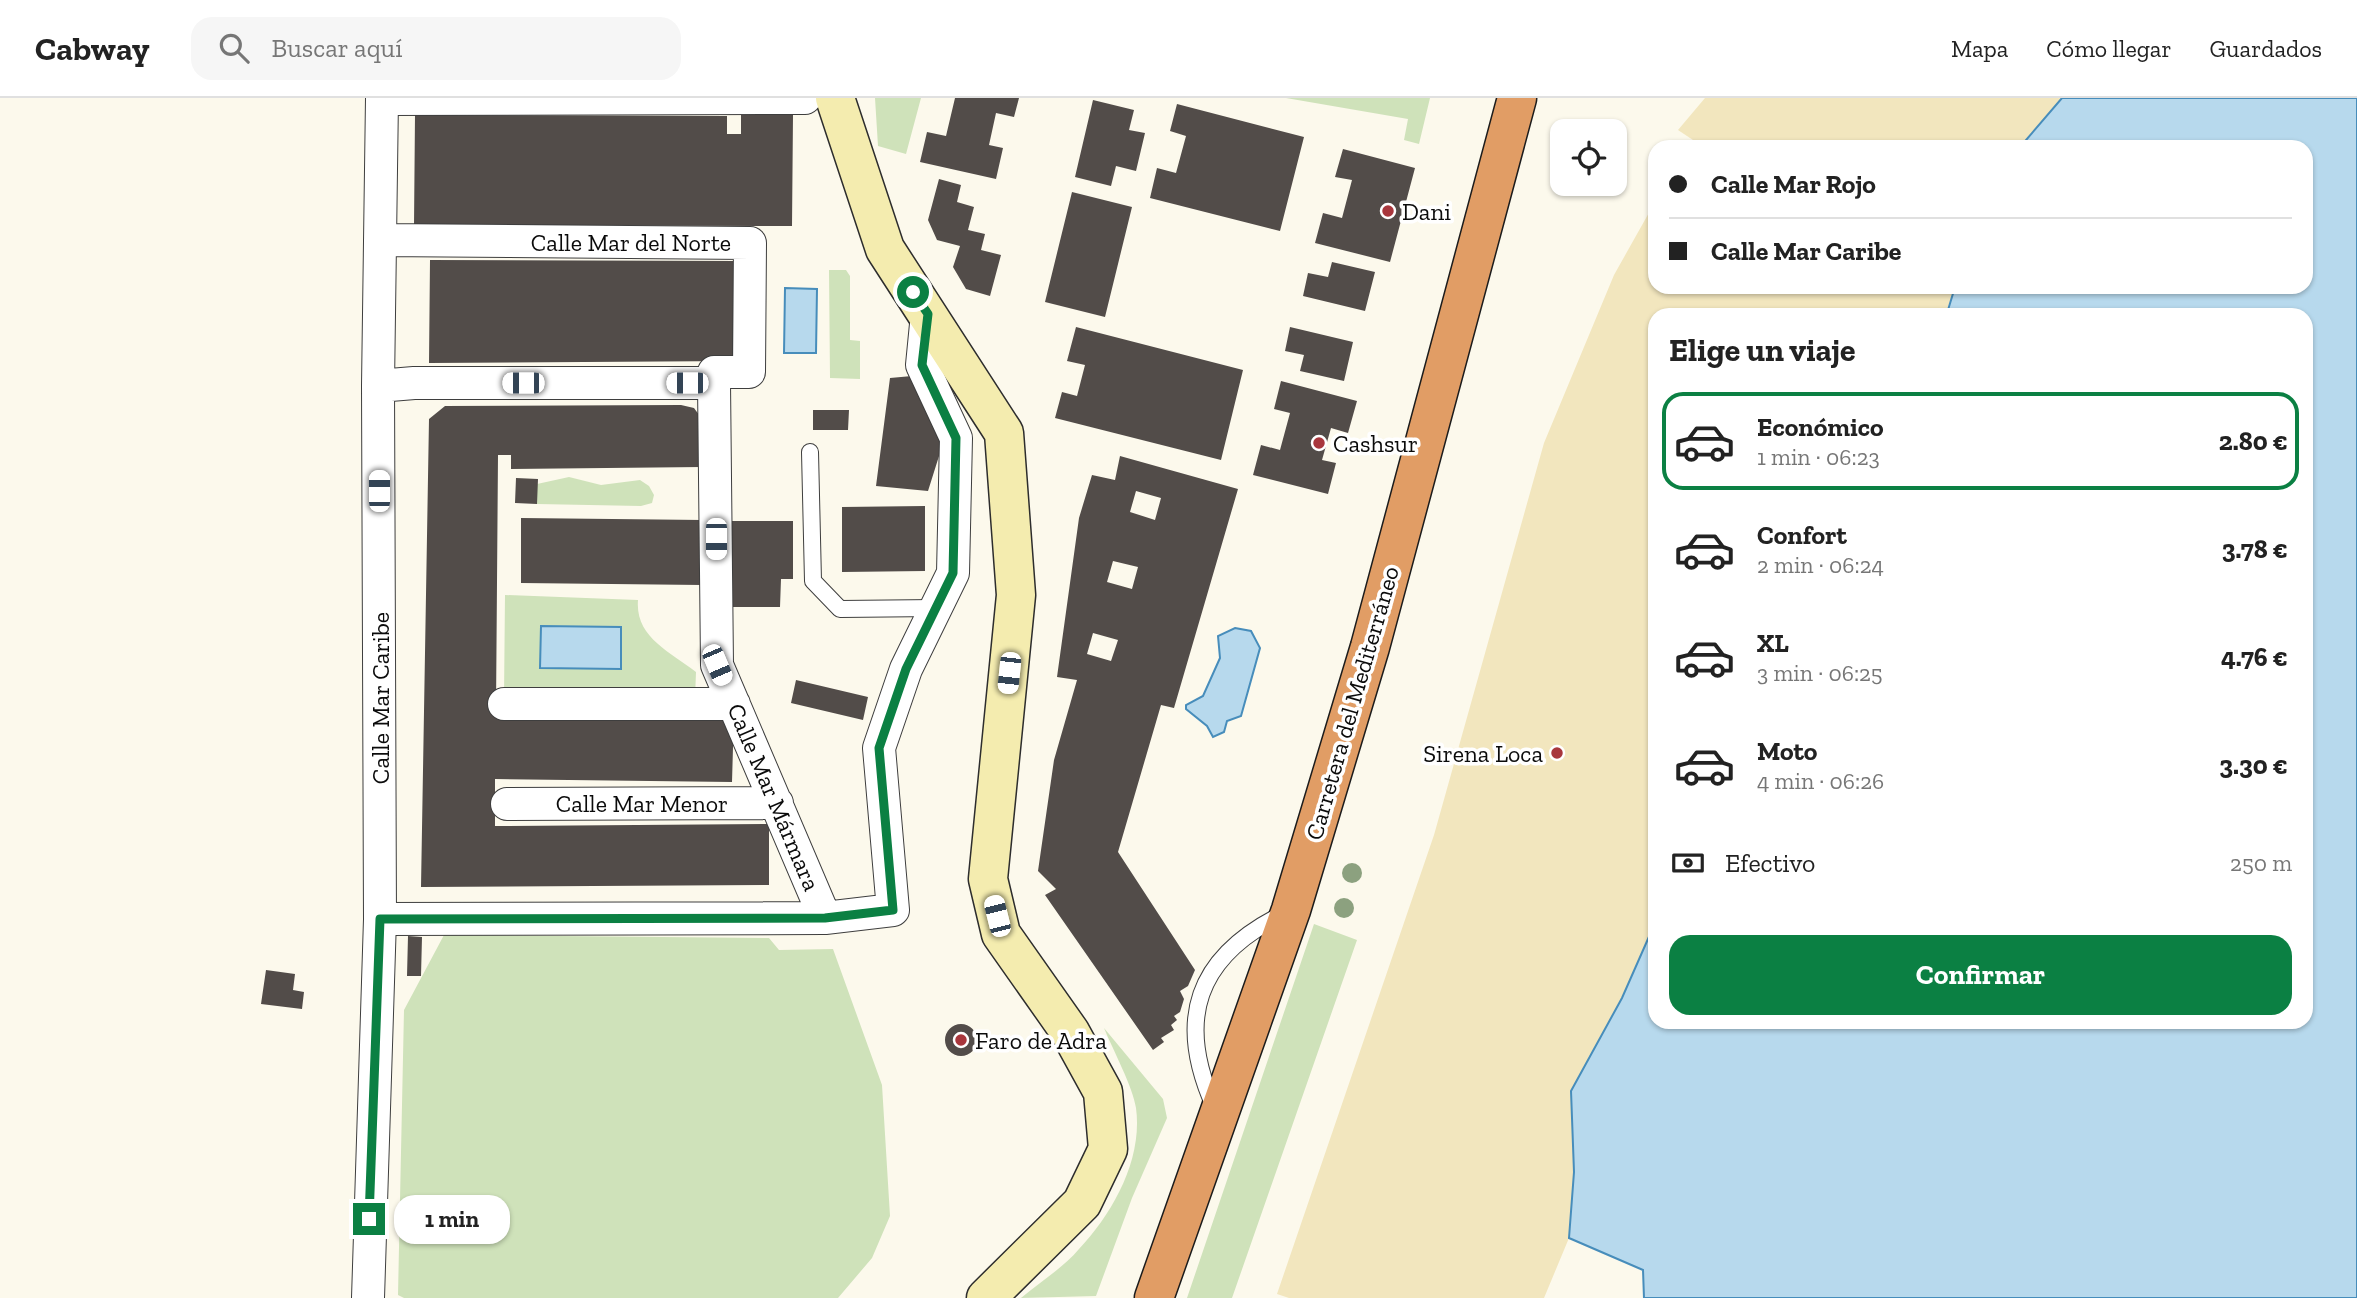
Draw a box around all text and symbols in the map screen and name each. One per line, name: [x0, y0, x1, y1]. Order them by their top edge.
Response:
search box: [191, 17, 681, 80]
text: Cabway: [35, 29, 149, 68]
icon: search: [215, 29, 253, 67]
text: Buscar aquí: [271, 32, 402, 64]
text: Mapa: [1951, 34, 2008, 63]
text: Cómo llegar: [2046, 34, 2172, 63]
text: Guardados: [2210, 34, 2322, 63]
map controls: [1550, 119, 1627, 196]
button: locate: [1550, 119, 1627, 196]
text: Calle Mar Rojo: [1711, 168, 1876, 200]
place label: Dani: [1402, 197, 1451, 226]
marker: Dani: [1380, 203, 1396, 219]
street label: Calle Mar del Norte: [531, 228, 731, 257]
text: Calle Mar Caribe: [1711, 235, 1901, 267]
route start: [897, 276, 929, 308]
text: Elige un viaje: [1669, 331, 1856, 369]
car: [503, 373, 545, 394]
car: [667, 373, 709, 394]
icon: car: [1673, 410, 1736, 473]
text: Económico: [1757, 411, 1884, 443]
text: 2.80 €: [2219, 425, 2288, 457]
place label: Cashsur: [1333, 429, 1418, 458]
marker: Cashsur: [1311, 435, 1327, 451]
text: 1 min · 06:23: [1757, 443, 1880, 471]
car: [369, 470, 390, 512]
car: [706, 518, 727, 560]
icon: car: [1673, 518, 1736, 581]
text: Confort: [1757, 519, 1847, 551]
text: 3.78 €: [2222, 533, 2288, 565]
text: 2 min · 06:24: [1757, 551, 1884, 579]
street label: Carretera del Mediterráneo: [1299, 563, 1405, 843]
street label: Calle Mar Caribe: [366, 612, 395, 784]
icon: car: [1673, 626, 1736, 689]
text: XL: [1757, 627, 1789, 659]
text: 4.76 €: [2221, 641, 2288, 673]
car: [700, 642, 735, 688]
car: [997, 651, 1022, 695]
text: 3 min · 06:25: [1757, 659, 1883, 687]
street label: Calle Mar Mármara: [721, 699, 827, 895]
icon: car: [1673, 734, 1736, 797]
text: Moto: [1757, 735, 1817, 767]
place label: Sirena Loca: [1423, 739, 1543, 768]
marker: Sirena Loca: [1549, 745, 1565, 761]
text: 3.30 €: [2219, 749, 2288, 781]
text: 4 min · 06:26: [1757, 767, 1884, 795]
street label: Calle Mar Menor: [556, 789, 728, 818]
icon: cash: [1669, 844, 1707, 882]
text: Efectivo: [1725, 847, 1815, 879]
text: 250 m: [2230, 849, 2292, 877]
car: [982, 893, 1013, 939]
button: Confirmar: [1669, 935, 2292, 1015]
place label: Faro de Adra: [975, 1026, 1107, 1055]
marker: Faro de Adra: [953, 1032, 969, 1048]
callout: 1 min: [394, 1194, 509, 1244]
route end: [353, 1203, 385, 1235]
text: 1 min: [425, 1205, 479, 1233]

